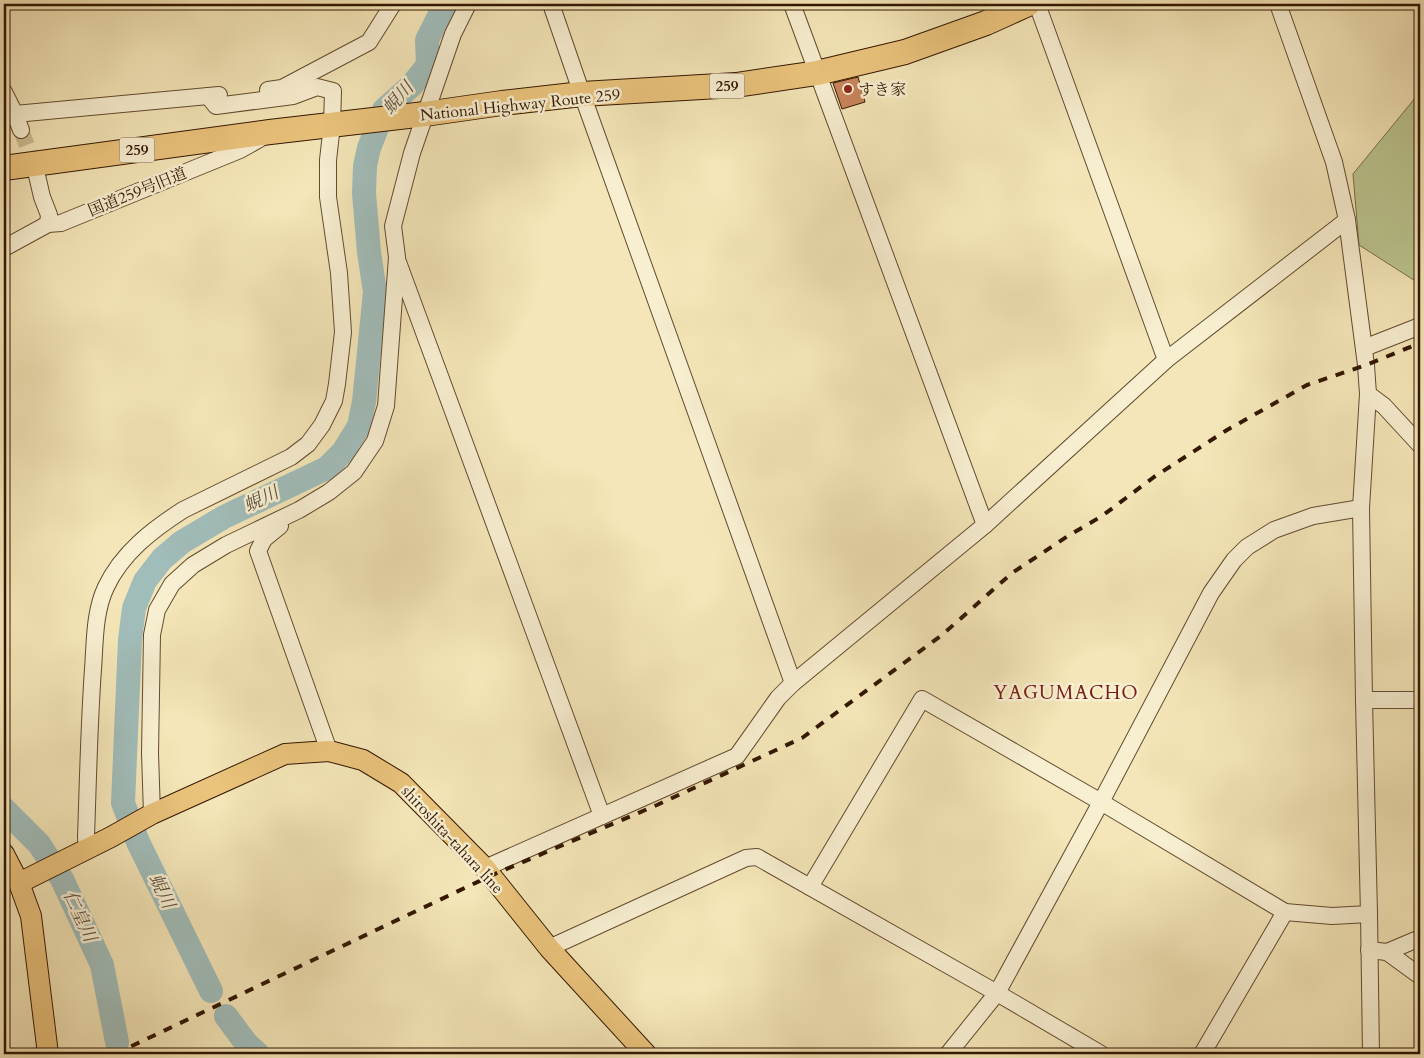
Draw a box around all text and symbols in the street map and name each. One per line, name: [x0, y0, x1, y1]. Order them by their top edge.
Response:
road number: 259: [710, 74, 744, 98]
water label: 蜆川: [377, 75, 421, 120]
place label: すき家: [858, 79, 906, 101]
marker: すき家: [842, 83, 854, 95]
street label: National Highway Route 259: [419, 84, 621, 126]
road number: 259: [120, 138, 154, 162]
street label: 国道259号旧道: [85, 162, 190, 222]
water label: 蜆川: [240, 479, 285, 519]
district label: YAGUMACHO: [993, 680, 1139, 706]
street label: shiroshita-tahara line: [396, 781, 508, 899]
water label: 蜆川: [142, 870, 182, 915]
water label: 仁皇川: [57, 886, 103, 948]

